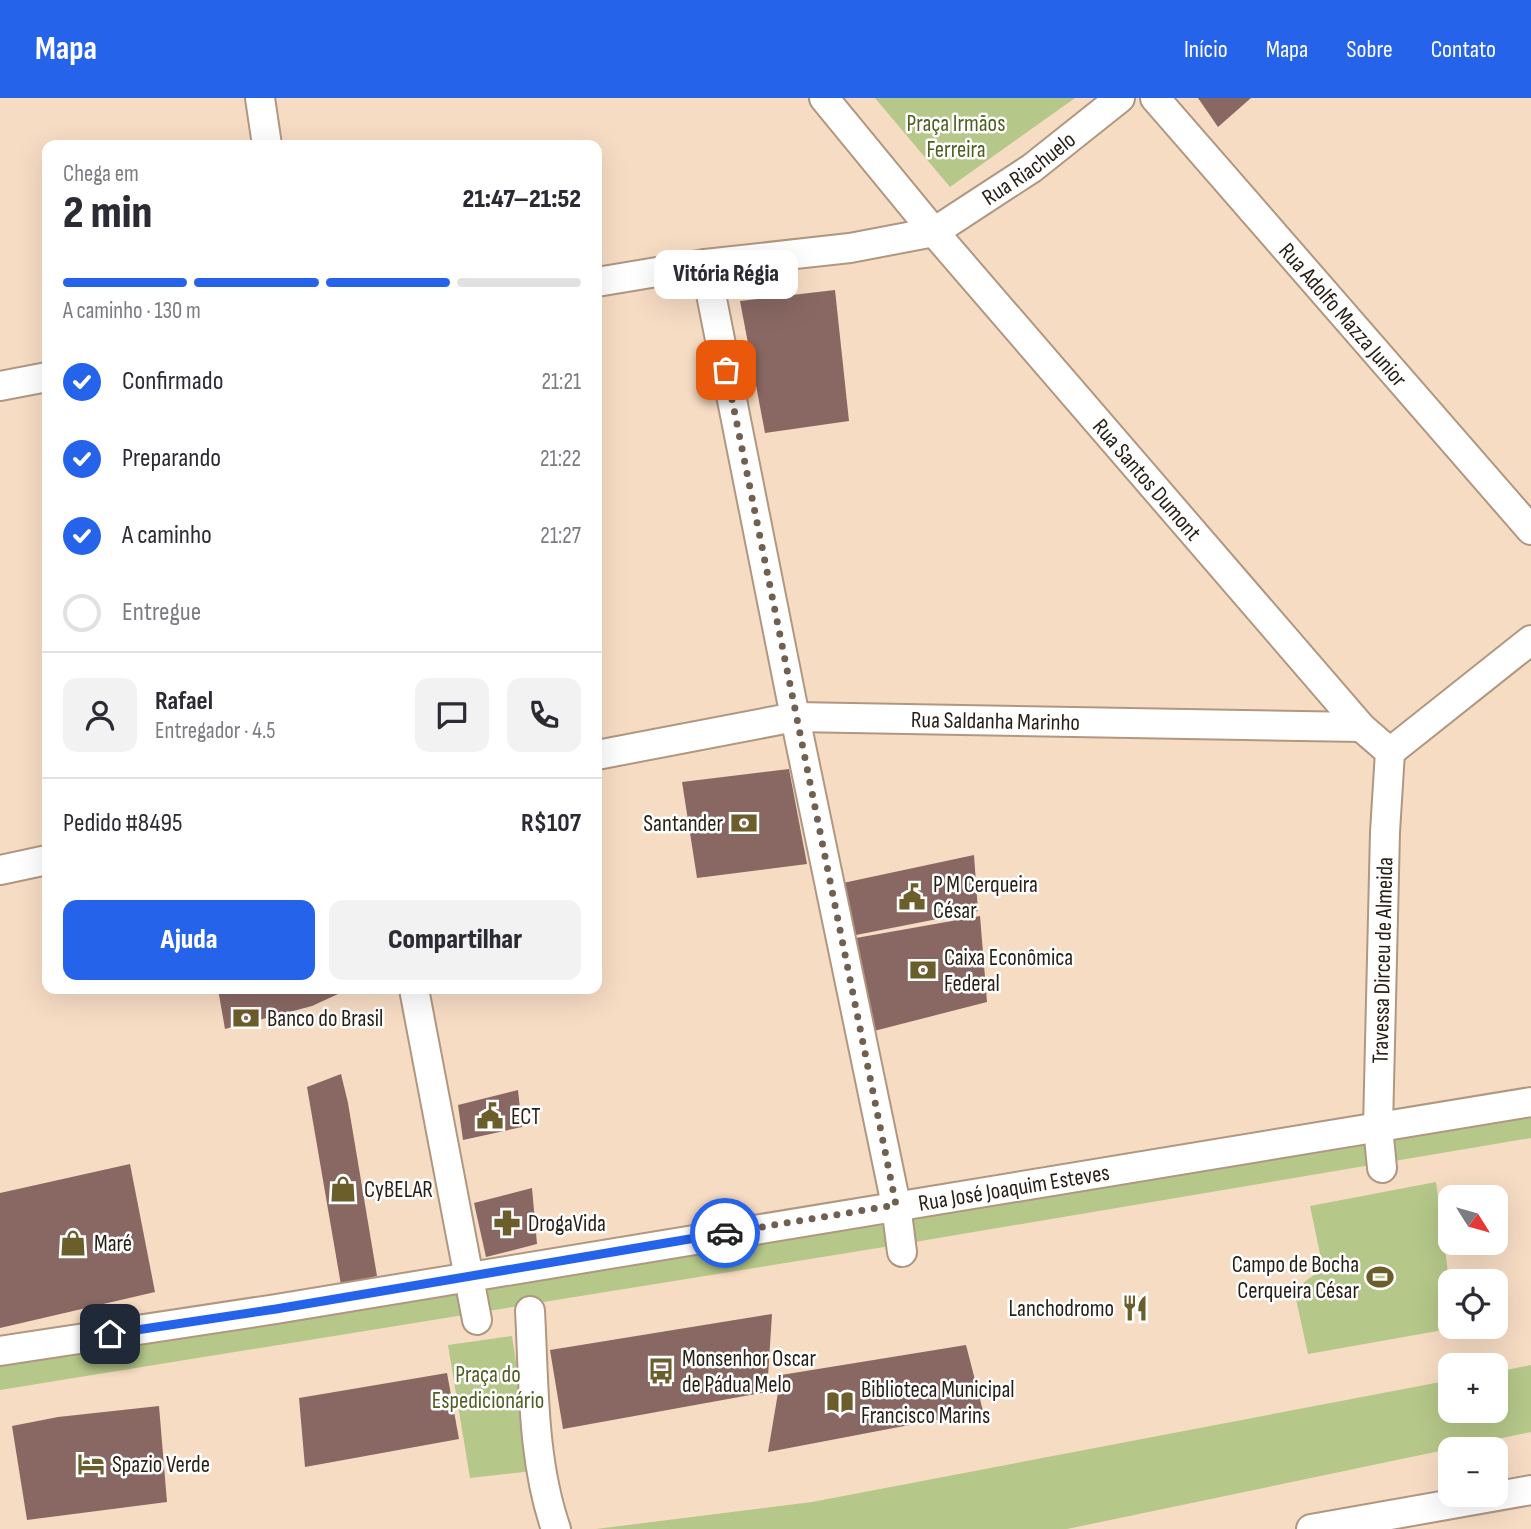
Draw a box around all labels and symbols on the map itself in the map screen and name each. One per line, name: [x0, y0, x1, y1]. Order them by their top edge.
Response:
park label: Praça Irmãos Ferreira: [907, 110, 1005, 164]
street label: Rua Riachuelo: [977, 126, 1081, 212]
street label: Rua Adolfo Mazza Junior: [1273, 238, 1413, 393]
callout: Vitória Régia: [654, 251, 798, 300]
pin: [696, 340, 756, 400]
street label: Rua Santos Dumont: [1086, 413, 1207, 547]
street label: Rua Saldanha Marinho: [911, 706, 1080, 737]
bank icon: Santander: [729, 808, 759, 838]
place label: Santander: [643, 810, 723, 838]
street label: Travessa Dirceu de Almeida: [1367, 857, 1399, 1064]
place label: P M Cerqueira César: [933, 871, 1038, 925]
public building icon: P M Cerqueira César: [897, 882, 927, 912]
place label: Caixa Econômica Federal: [944, 944, 1073, 998]
bank icon: Caixa Econômica Federal: [908, 955, 938, 985]
bank icon: Banco do Brasil: [231, 1003, 261, 1033]
place label: Banco do Brasil: [267, 1005, 383, 1033]
public building icon: ECT: [475, 1101, 505, 1131]
place label: ECT: [511, 1103, 541, 1131]
street label: Rua José Joaquim Esteves: [916, 1159, 1112, 1218]
shop icon: CyBELAR: [328, 1174, 358, 1204]
place label: CyBELAR: [364, 1176, 433, 1204]
north arrow: [1438, 1185, 1508, 1255]
courier: [690, 1198, 760, 1268]
pharmacy icon: DrogaVida: [492, 1208, 522, 1238]
place label: DrogaVida: [528, 1210, 606, 1238]
shop icon: Maré: [58, 1228, 88, 1258]
place label: Maré: [94, 1230, 132, 1258]
place label: Campo de Bocha Cerqueira César: [1232, 1251, 1359, 1305]
sports icon: Campo de Bocha Cerqueira César: [1365, 1262, 1395, 1292]
restaurant icon: Lanchodromo: [1120, 1293, 1150, 1323]
place label: Lanchodromo: [1009, 1295, 1114, 1323]
pin: [80, 1304, 140, 1364]
place label: Monsenhor Oscar de Pádua Melo: [682, 1345, 816, 1399]
bus stop icon: Monsenhor Oscar de Pádua Melo: [646, 1356, 676, 1386]
park label: Praça do Espedicionário: [432, 1361, 544, 1415]
place label: Biblioteca Municipal Francisco Marins: [861, 1376, 1015, 1430]
library icon: Biblioteca Municipal Francisco Marins: [825, 1387, 855, 1417]
hotel icon: Spazio Verde: [76, 1449, 106, 1479]
place label: Spazio Verde: [112, 1451, 210, 1479]

